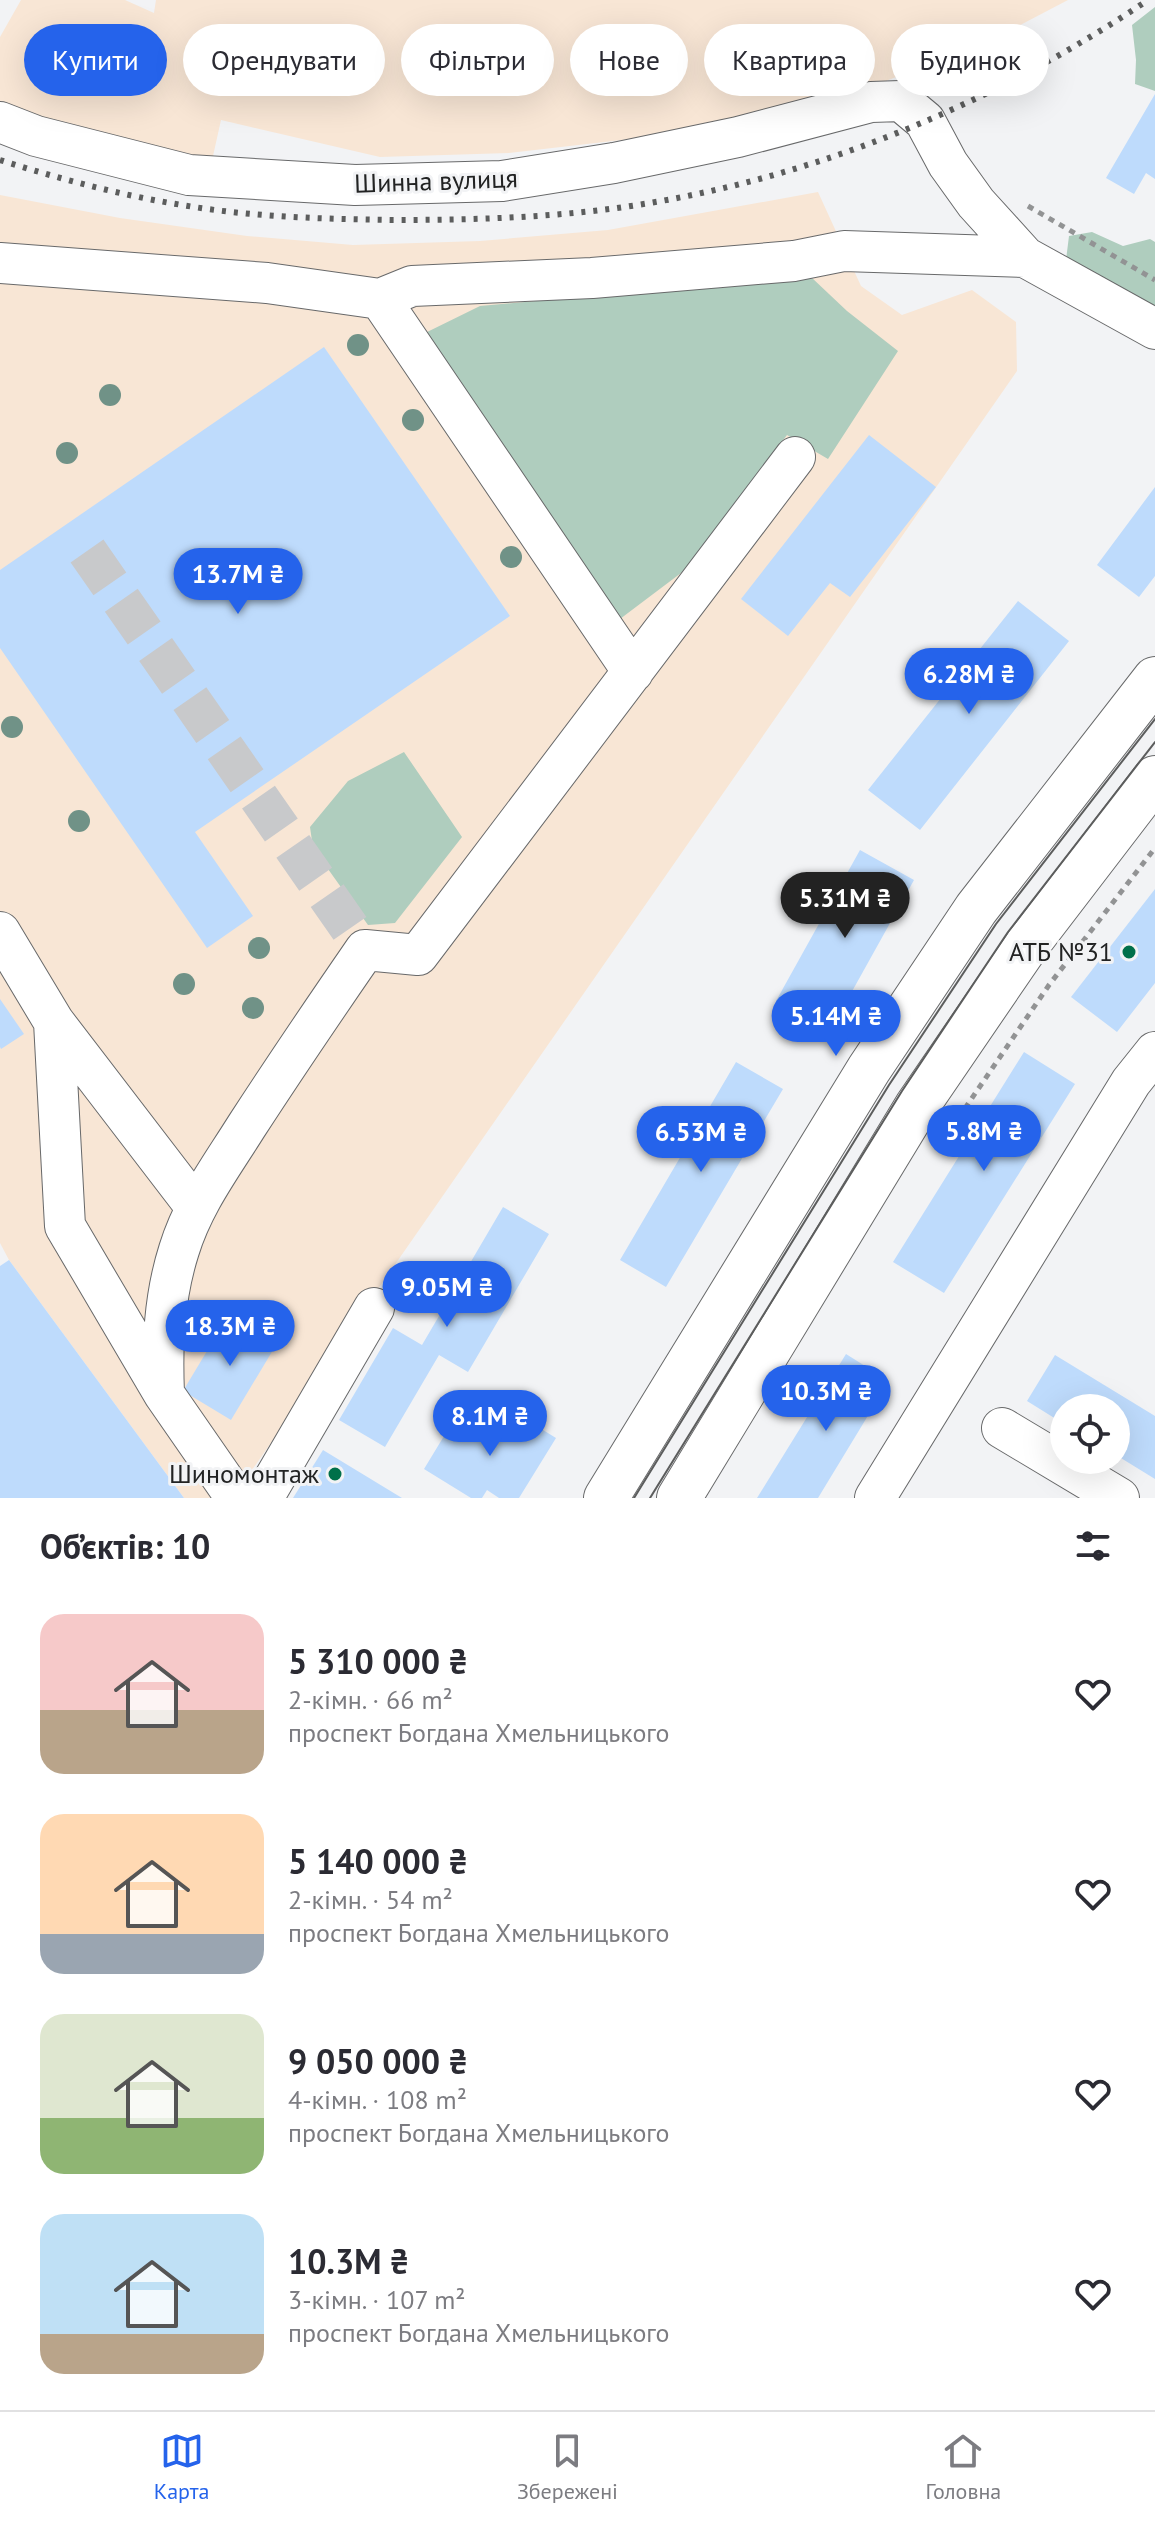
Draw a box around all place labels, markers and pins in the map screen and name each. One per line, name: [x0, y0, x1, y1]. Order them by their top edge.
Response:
pin: 13.7M ₴: [164, 548, 312, 616]
pin: 6.28M ₴: [895, 648, 1043, 716]
pin: 5.31M ₴: [771, 872, 919, 940]
place label: АТБ №31: [1009, 935, 1113, 968]
marker: АТБ №31: [1120, 943, 1138, 961]
pin: 5.14M ₴: [762, 990, 910, 1058]
pin: 5.8M ₴: [919, 1105, 1049, 1173]
pin: 6.53M ₴: [627, 1106, 775, 1174]
pin: 9.05M ₴: [373, 1261, 521, 1329]
pin: 18.3M ₴: [156, 1300, 304, 1368]
pin: 10.3M ₴: [752, 1365, 900, 1433]
pin: 8.1M ₴: [425, 1390, 555, 1458]
place label: Шиномонтаж: [169, 1457, 320, 1490]
marker: Шиномонтаж: [326, 1465, 344, 1483]

